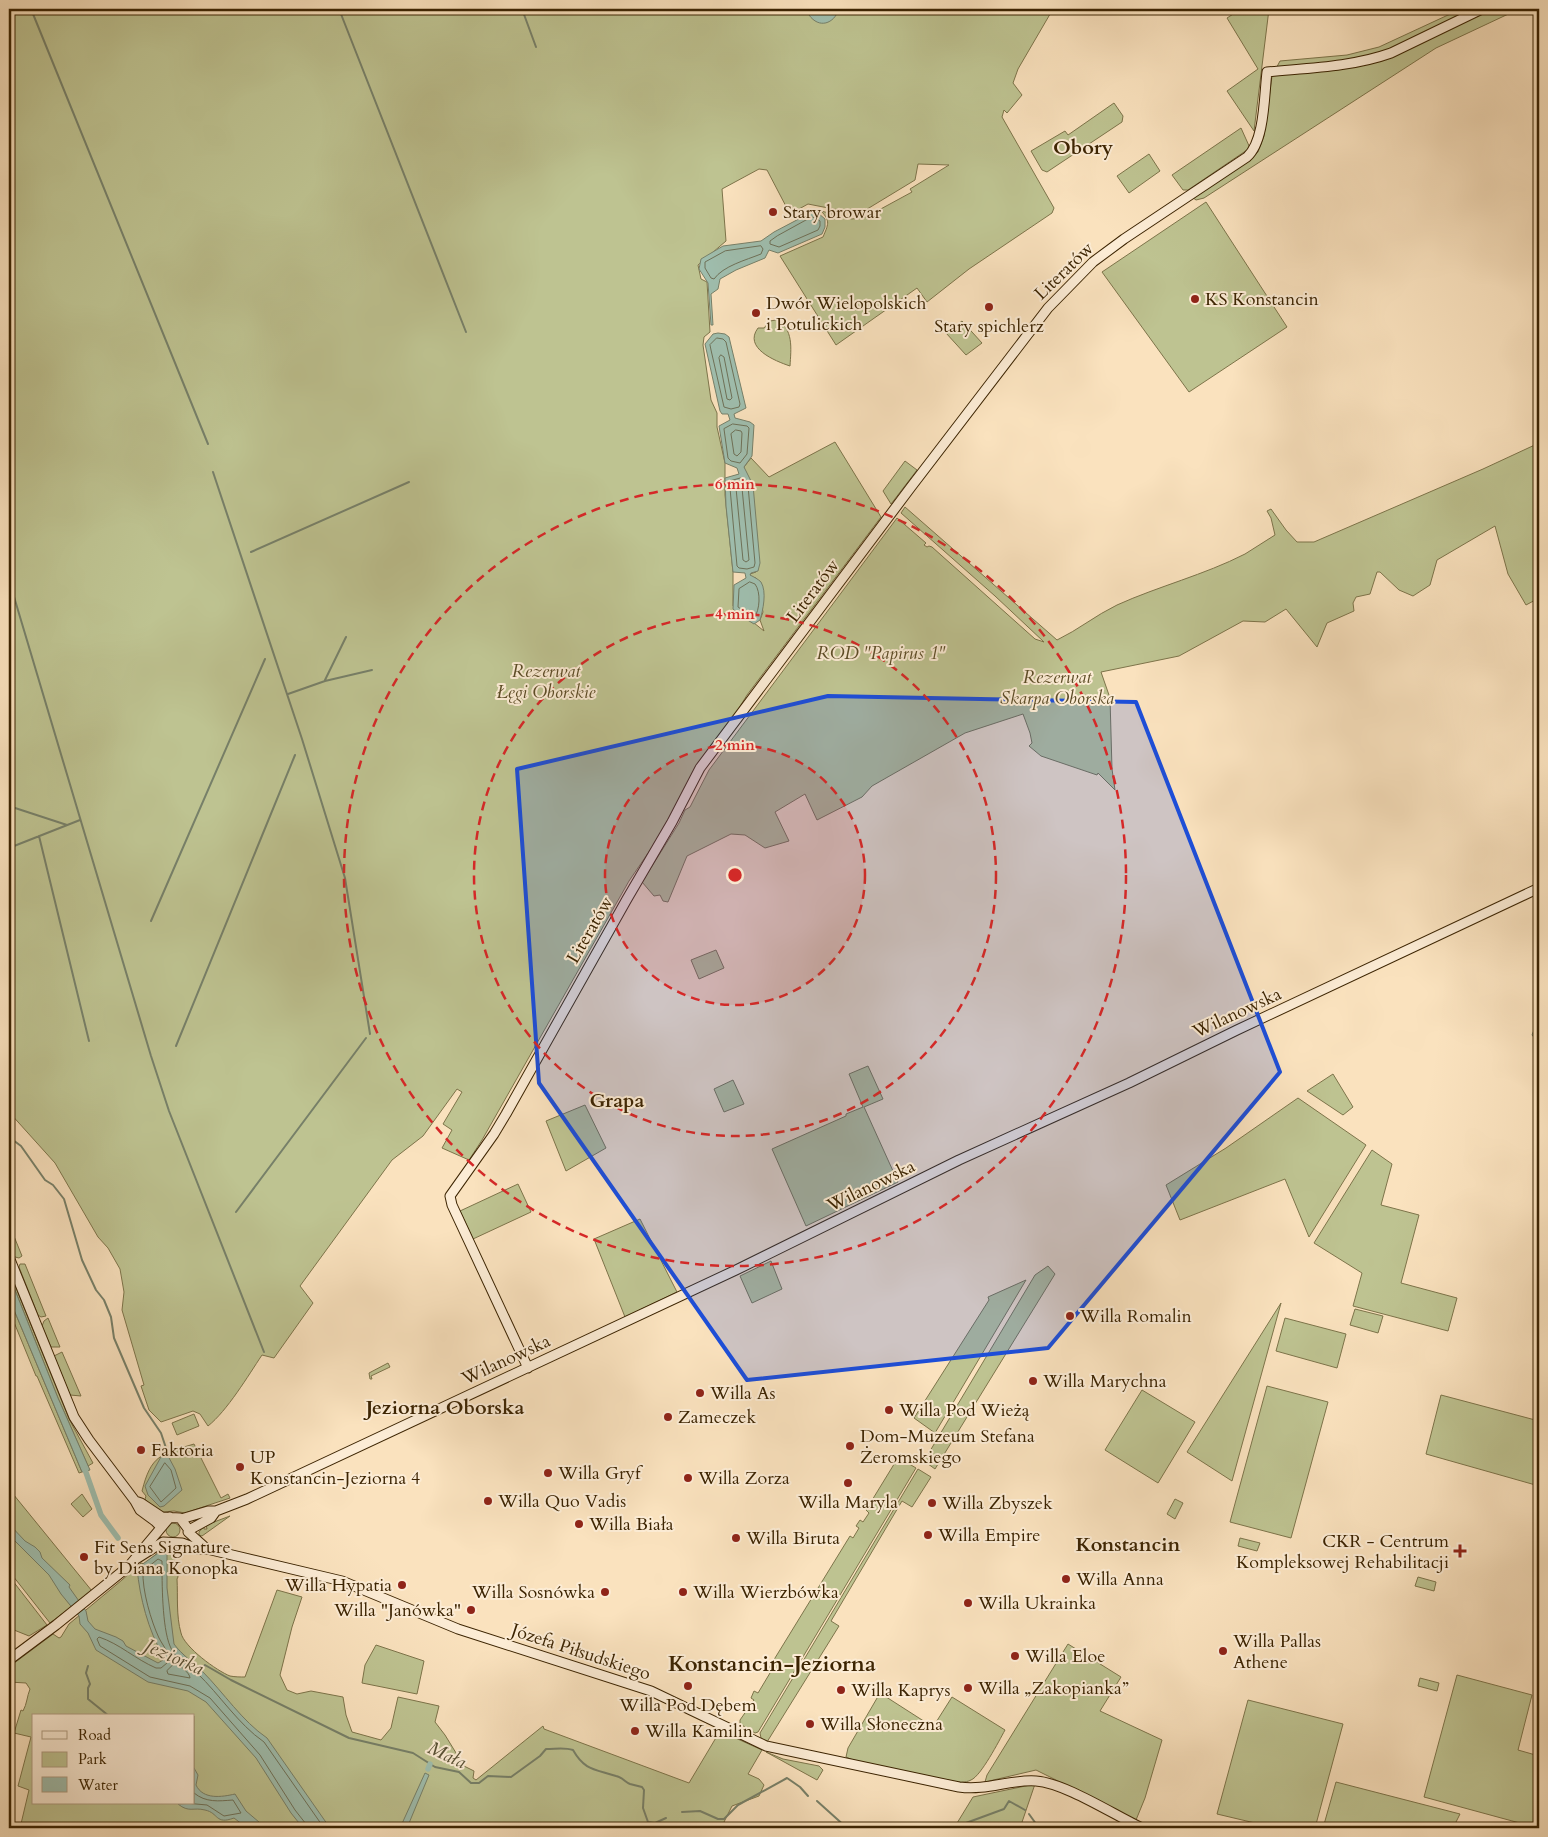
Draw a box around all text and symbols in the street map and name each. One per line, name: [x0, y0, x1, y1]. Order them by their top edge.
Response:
district label: Obory: [1053, 134, 1114, 161]
place label: Stary browar: [783, 200, 882, 225]
marker: Stary browar: [767, 206, 779, 218]
street label: Literatów: [1029, 236, 1100, 306]
place label: KS Konstancin: [1205, 287, 1320, 312]
place label: Dwór Wielopolskich i Potulickich: [766, 291, 926, 337]
marker: KS Konstancin: [1189, 293, 1201, 305]
marker: Stary spichlerz: [983, 301, 995, 313]
marker: Dwór Wielopolskich i Potulickich: [750, 307, 762, 319]
place label: Stary spichlerz: [934, 314, 1044, 339]
text: 6 min: [715, 474, 755, 494]
street label: Literatów: [781, 553, 846, 628]
text: 4 min: [715, 604, 755, 624]
park label: ROD "Papirus 1": [817, 641, 946, 666]
park label: Rezerwat Łęgi Oborskie: [496, 659, 597, 705]
park label: Rezerwat Skarpa Oborska: [1000, 665, 1114, 711]
text: 2 min: [715, 735, 755, 755]
centre of rings: [726, 866, 744, 884]
street label: Literatów: [561, 891, 620, 968]
street label: Wilanowska: [1188, 981, 1286, 1045]
district label: Grapa: [590, 1087, 644, 1114]
street label: Wilanowska: [822, 1154, 919, 1219]
place label: Willa Romalin: [1079, 1304, 1193, 1329]
marker: Willa Romalin: [1064, 1310, 1076, 1322]
street label: Wilanowska: [457, 1328, 555, 1392]
place label: Willa Marychna: [1042, 1369, 1167, 1394]
marker: Willa Marychna: [1027, 1375, 1039, 1387]
place label: Willa As: [709, 1381, 776, 1406]
marker: Willa As: [694, 1387, 706, 1399]
district label: Jeziorna Oborska: [363, 1394, 524, 1421]
place label: Willa Pod Wieżą: [898, 1398, 1030, 1423]
marker: Willa Pod Wieżą: [883, 1404, 895, 1416]
place label: Zameczek: [678, 1405, 756, 1430]
marker: Zameczek: [662, 1411, 674, 1423]
place label: Dom-Muzeum Stefana Żeromskiego: [860, 1424, 1035, 1470]
place label: Faktoria: [151, 1438, 214, 1463]
marker: Dom-Muzeum Stefana Żeromskiego: [844, 1440, 856, 1452]
marker: Faktoria: [135, 1444, 147, 1456]
place label: UP Konstancin-Jeziorna 4: [250, 1445, 420, 1491]
marker: UP Konstancin-Jeziorna 4: [234, 1461, 246, 1473]
place label: Willa Gryf: [557, 1461, 644, 1486]
place label: Willa Zorza: [697, 1466, 790, 1491]
marker: Willa Gryf: [542, 1467, 554, 1479]
marker: Willa Zorza: [682, 1472, 694, 1484]
marker: Willa Maryla: [842, 1477, 854, 1489]
place label: Willa Quo Vadis: [497, 1489, 626, 1514]
place label: Willa Maryla: [797, 1490, 898, 1515]
place label: Willa Zbyszek: [941, 1491, 1053, 1516]
marker: Willa Quo Vadis: [482, 1495, 494, 1507]
marker: Willa Zbyszek: [926, 1497, 938, 1509]
place label: Willa Biała: [588, 1512, 674, 1537]
marker: Willa Biała: [573, 1518, 585, 1530]
place label: Willa Empire: [937, 1523, 1040, 1548]
place label: Willa Biruta: [745, 1526, 840, 1551]
marker: Willa Empire: [922, 1529, 934, 1541]
place label: CKR - Centrum Kompleksowej Rehabilitacji: [1236, 1529, 1450, 1575]
district label: Konstancin: [1076, 1531, 1181, 1558]
marker: Willa Biruta: [730, 1532, 742, 1544]
place label: Fit Sens Signature by Diana Konopka: [94, 1535, 239, 1581]
marker: CKR - Centrum Kompleksowej Rehabilitacji: [1453, 1544, 1467, 1558]
marker: Fit Sens Signature by Diana Konopka: [78, 1551, 90, 1563]
place label: Willa Anna: [1075, 1567, 1164, 1592]
place label: Willa Hypatia: [284, 1573, 392, 1598]
marker: Willa Anna: [1060, 1573, 1072, 1585]
marker: Willa Hypatia: [396, 1579, 408, 1591]
place label: Willa Sosnówka: [471, 1580, 595, 1605]
place label: Willa Wierzbówka: [692, 1580, 839, 1605]
marker: Willa Sosnówka: [599, 1586, 611, 1598]
marker: Willa Wierzbówka: [677, 1586, 689, 1598]
place label: Willa Ukrainka: [977, 1591, 1096, 1616]
marker: Willa Ukrainka: [962, 1597, 974, 1609]
place label: Willa "Janówka": [333, 1598, 461, 1623]
marker: Willa "Janówka": [465, 1604, 477, 1616]
street label: Józefa Piłsudskiego: [505, 1617, 654, 1686]
place label: Willa Pallas Athene: [1232, 1629, 1321, 1675]
water label: Jeziorka: [137, 1631, 208, 1682]
place label: Willa Eloe: [1024, 1644, 1105, 1669]
marker: Willa Pallas Athene: [1217, 1645, 1229, 1657]
district label: Konstancin-Jeziorna: [668, 1649, 876, 1679]
marker: Willa Eloe: [1009, 1650, 1021, 1662]
place label: Willa „Zakopianka”: [977, 1676, 1129, 1701]
place label: Willa Kaprys: [850, 1678, 951, 1703]
marker: Willa Pod Dębem: [682, 1680, 694, 1692]
marker: Willa „Zakopianka”: [962, 1682, 974, 1694]
marker: Willa Kaprys: [835, 1684, 847, 1696]
place label: Willa Pod Dębem: [618, 1693, 757, 1718]
place label: Willa Słoneczna: [819, 1712, 943, 1737]
legend: [32, 1714, 195, 1804]
marker: Willa Słoneczna: [804, 1718, 816, 1730]
place label: Willa Kamilin: [644, 1719, 754, 1744]
text: Road: [78, 1725, 111, 1745]
marker: Willa Kamilin: [629, 1725, 641, 1737]
water label: Mała: [424, 1735, 471, 1775]
text: Park: [78, 1749, 107, 1769]
text: Water: [77, 1775, 119, 1795]

